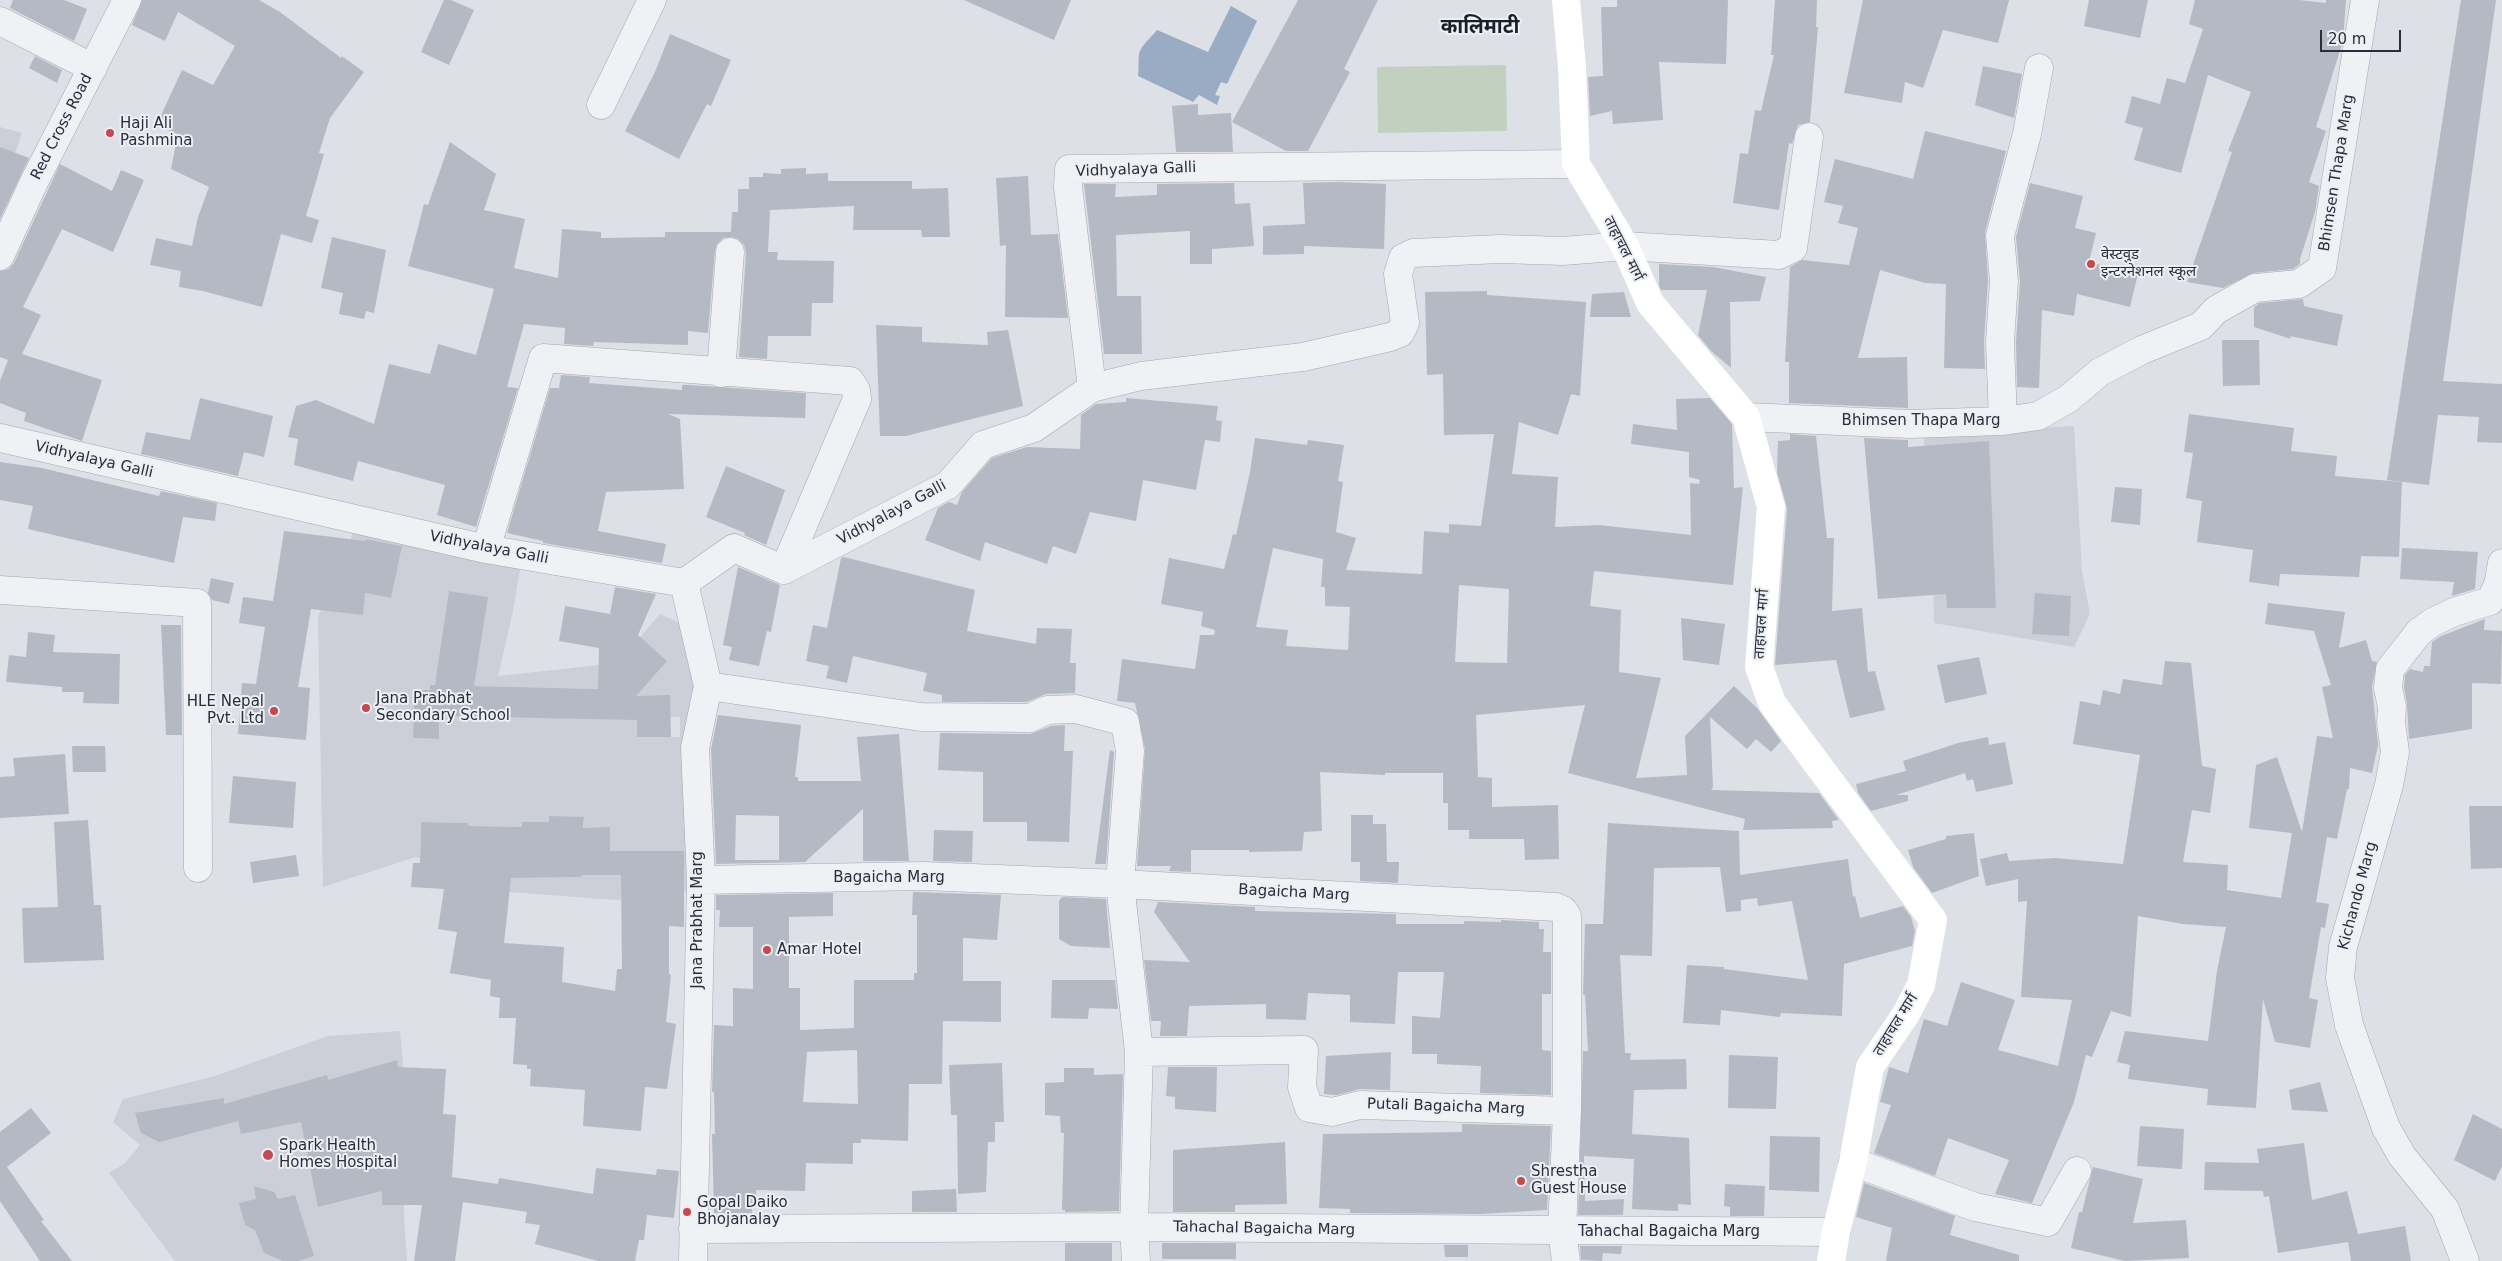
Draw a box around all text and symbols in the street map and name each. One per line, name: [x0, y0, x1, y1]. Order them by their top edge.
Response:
district label: कालिमाटी: [1441, 16, 1519, 40]
scale bar: [2322, 20, 2403, 52]
text: 20 m: [2328, 30, 2366, 48]
street label: Red Cross Road: [27, 71, 97, 183]
street label: Bhimsen Thapa Marg: [2316, 93, 2358, 253]
place label: Haji Ali Pashmina: [120, 115, 192, 150]
marker: Haji Ali Pashmina: [104, 127, 116, 139]
street label: Vidhyalaya Galli: [1075, 159, 1197, 181]
street label: ताहाचल मार्ग: [1599, 214, 1647, 284]
place label: वेस्टवुड इन्टरनेशनल स्कूल: [2101, 246, 2196, 281]
marker: वेस्टवुड इन्टरनेशनल स्कूल: [2085, 258, 2097, 270]
street label: Bhimsen Thapa Marg: [1842, 412, 2000, 430]
street label: Vidhyalaya Galli: [33, 438, 155, 482]
street label: Vidhyalaya Galli: [834, 477, 950, 549]
street label: Vidhyalaya Galli: [428, 528, 550, 568]
street label: ताहाचल मार्ग: [1751, 588, 1773, 660]
place label: Jana Prabhat Secondary School: [376, 690, 510, 725]
place label: HLE Nepal Pvt. Ltd: [187, 693, 264, 728]
marker: Jana Prabhat Secondary School: [360, 702, 372, 714]
marker: HLE Nepal Pvt. Ltd: [268, 705, 280, 717]
street label: Kichando Marg: [2335, 840, 2381, 952]
street label: Jana Prabhat Marg: [689, 851, 707, 989]
street label: Bagaicha Marg: [833, 869, 945, 887]
street label: Bagaicha Marg: [1238, 881, 1350, 905]
place label: Amar Hotel: [777, 941, 862, 959]
marker: Amar Hotel: [761, 944, 773, 956]
street label: ताहाचल मार्ग: [1870, 991, 1922, 1059]
street label: Putali Bagaicha Marg: [1367, 1095, 1525, 1119]
place label: Spark Health Homes Hospital: [279, 1137, 397, 1172]
marker: Spark Health Homes Hospital: [261, 1148, 275, 1162]
place label: Shrestha Guest House: [1531, 1163, 1627, 1198]
marker: Shrestha Guest House: [1515, 1175, 1527, 1187]
place label: Gopal Daiko Bhojanalay: [697, 1194, 788, 1229]
marker: Gopal Daiko Bhojanalay: [681, 1206, 693, 1218]
street label: Tahachal Bagaicha Marg: [1173, 1218, 1355, 1240]
street label: Tahachal Bagaicha Marg: [1578, 1223, 1760, 1241]

